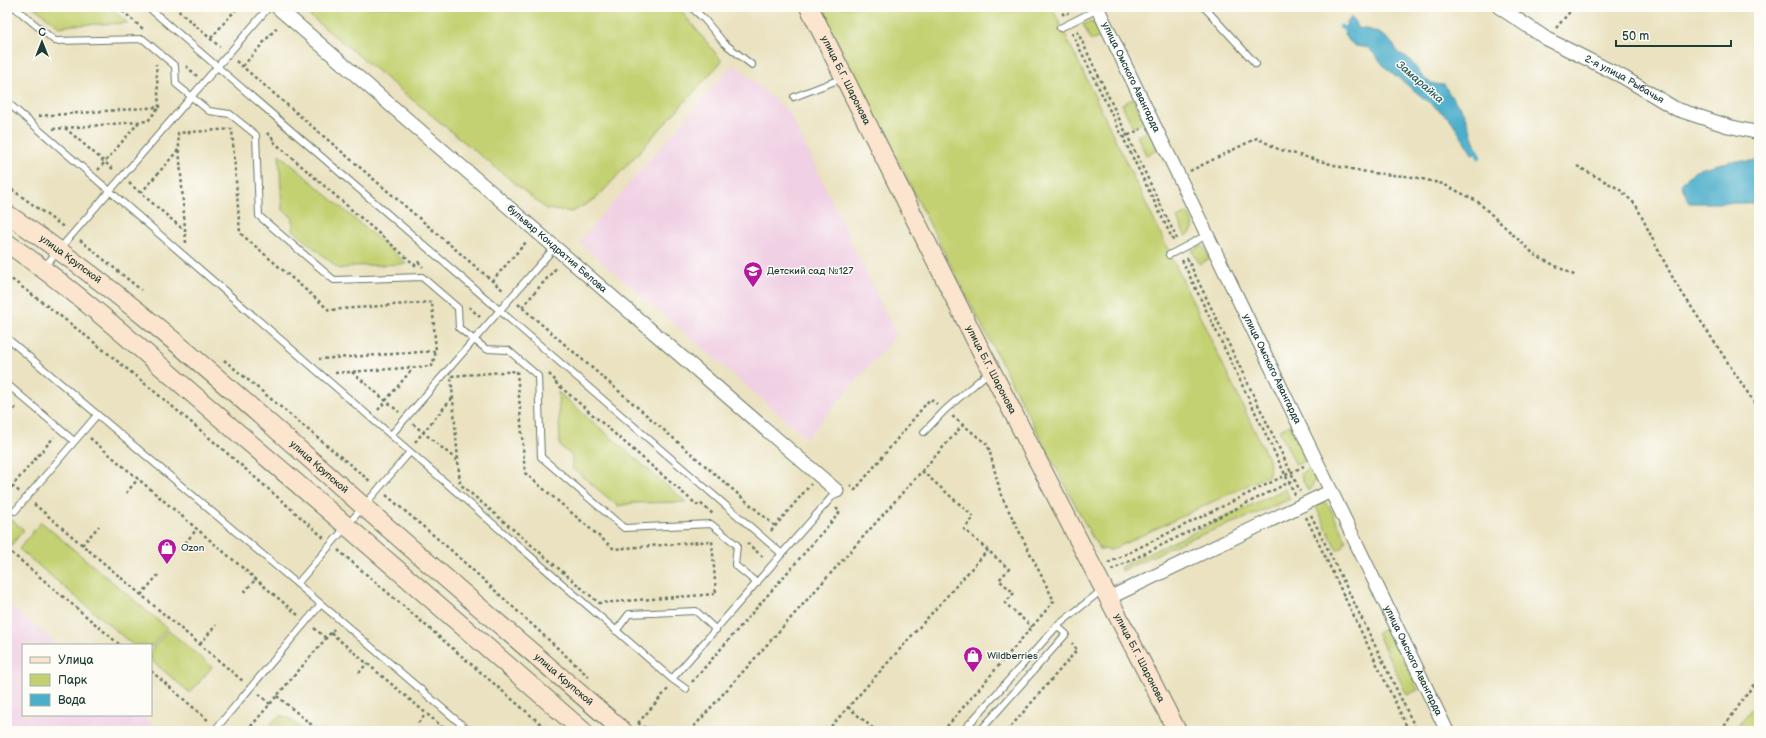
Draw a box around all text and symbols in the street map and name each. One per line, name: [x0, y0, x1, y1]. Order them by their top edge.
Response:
street label: улица Омского Авангарда: [1099, 20, 1163, 134]
north arrow: [22, 22, 62, 62]
scale bar: [1616, 22, 1731, 48]
text: С: [38, 26, 46, 39]
text: 50 m: [1622, 29, 1649, 44]
street label: улица Б.Г. Шаронова: [818, 34, 873, 127]
street label: 2-я улица Рыбачья: [1583, 53, 1667, 107]
water label: Замарайка: [1394, 58, 1447, 106]
street label: бульвар Кондратия Белова: [504, 202, 609, 296]
street label: улица Крупской: [37, 232, 104, 286]
school or university icon: Детский сад №127: [742, 260, 764, 288]
place label: Детский сад №127: [767, 265, 853, 277]
street label: улица Омского Авангарда: [1240, 312, 1304, 426]
street label: улица Б.Г. Шаронова: [963, 324, 1019, 416]
street label: улица Крупской: [287, 438, 351, 496]
shop icon: Ozon: [156, 537, 178, 565]
place label: Ozon: [181, 542, 205, 554]
street label: улица Омского Авангарда: [1381, 604, 1445, 718]
street label: улица Б.Г. Шаронова: [1112, 612, 1167, 704]
legend: [22, 644, 152, 716]
shop icon: Wildberries: [962, 645, 984, 673]
place label: Wildberries: [987, 650, 1038, 662]
street label: улица Крупской: [532, 651, 596, 708]
text: Улица: [58, 653, 94, 668]
text: Парк: [58, 673, 88, 688]
text: Вода: [58, 693, 86, 708]

